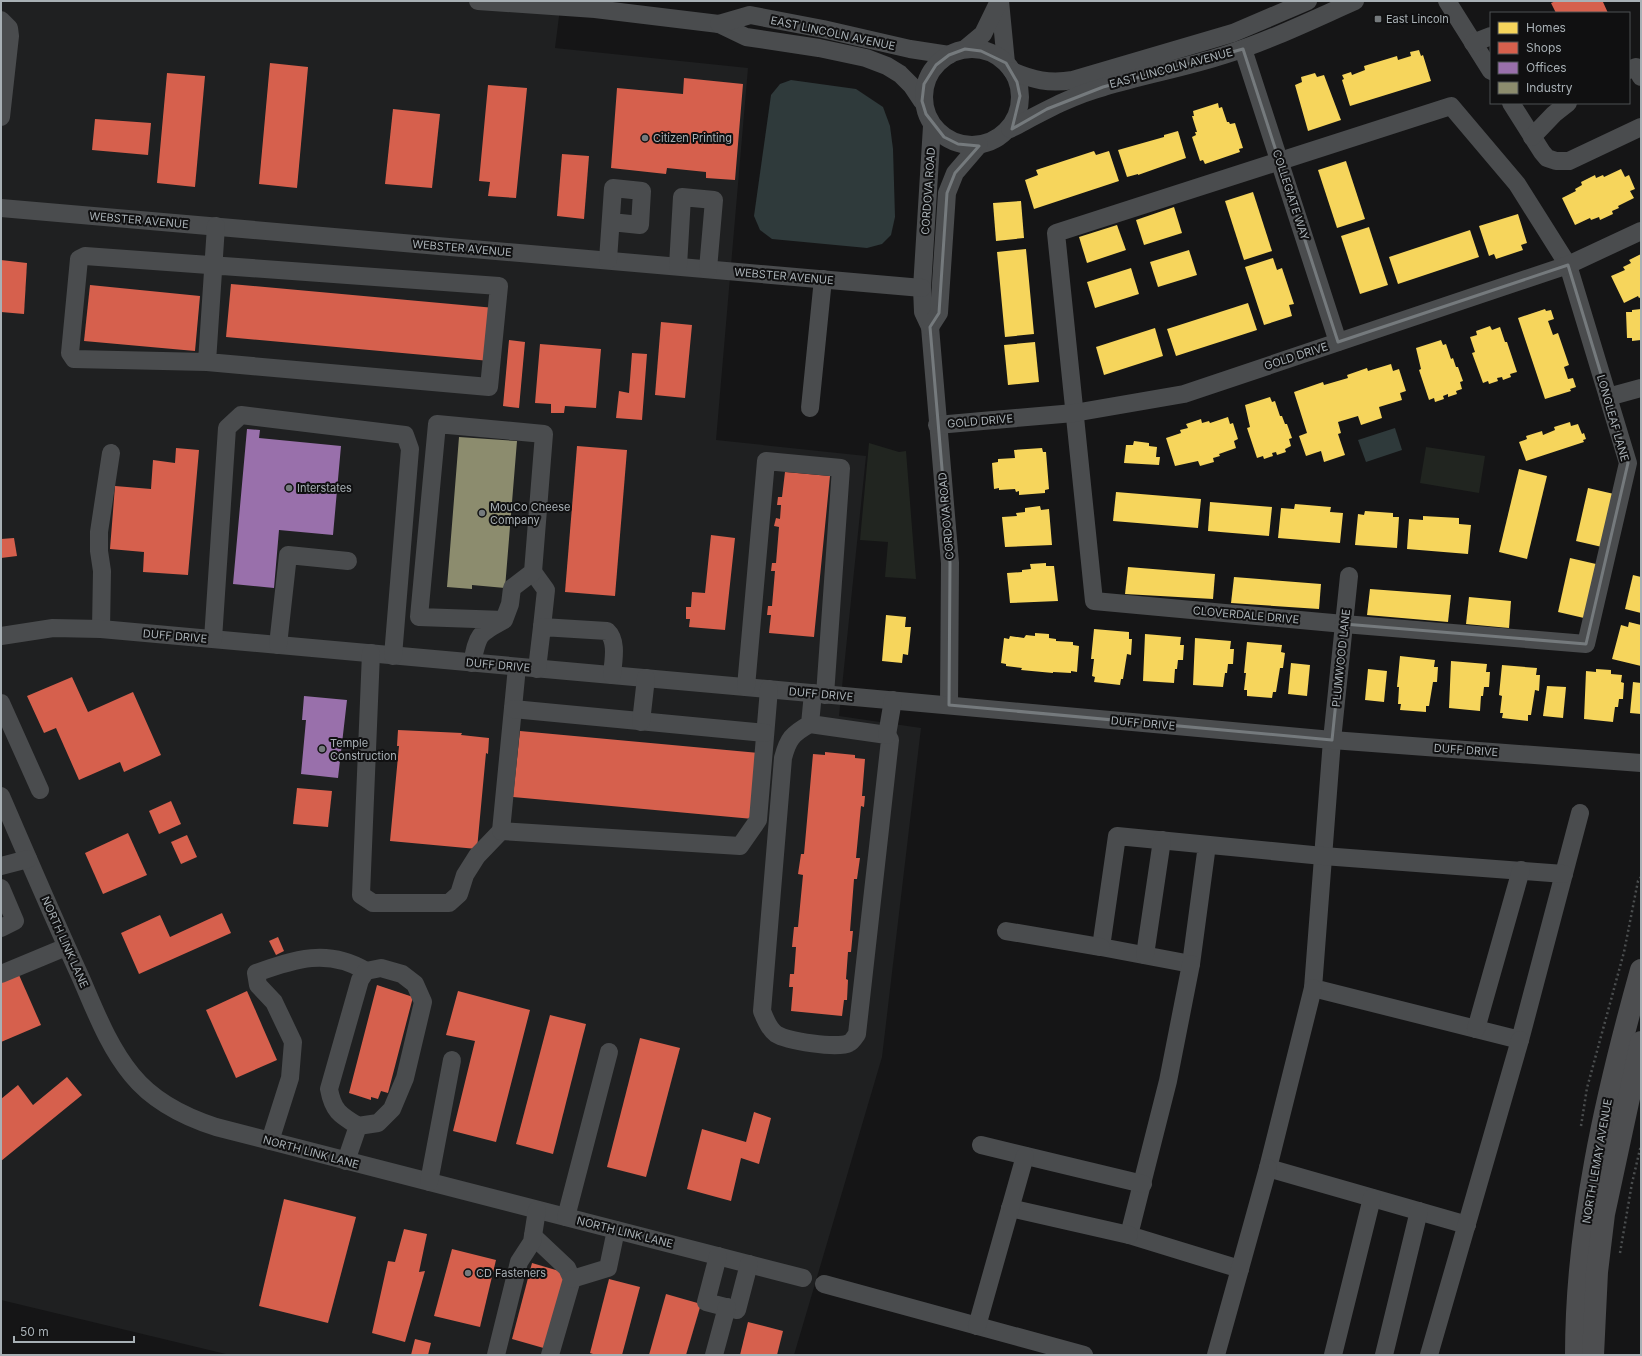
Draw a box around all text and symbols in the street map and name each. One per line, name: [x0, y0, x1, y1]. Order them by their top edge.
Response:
place label: East Lincoln: [1386, 12, 1449, 26]
legend: [1490, 12, 1630, 104]
street label: EAST LINCOLN AVENUE: [769, 13, 897, 53]
marker: East Lincoln: [1373, 14, 1383, 24]
text: Homes: [1526, 20, 1566, 35]
text: Shops: [1526, 40, 1562, 55]
street label: EAST LINCOLN AVENUE: [1108, 45, 1234, 91]
text: Offices: [1526, 60, 1567, 75]
text: Industry: [1526, 80, 1573, 95]
place label: Citizen Printing: [653, 131, 732, 145]
marker: Citizen Printing: [640, 133, 650, 143]
street label: CORDOVA ROAD: [918, 147, 938, 235]
street label: COLLEGIATE WAY: [1270, 148, 1312, 243]
street label: WEBSTER AVENUE: [89, 209, 189, 231]
street label: WEBSTER AVENUE: [412, 237, 512, 259]
street label: WEBSTER AVENUE: [734, 265, 834, 287]
street label: GOLD DRIVE: [1262, 339, 1330, 373]
street label: LONGLEAF LANE: [1594, 373, 1632, 463]
street label: GOLD DRIVE: [946, 411, 1014, 431]
street label: CORDOVA ROAD: [935, 472, 957, 560]
place label: Interstates: [297, 481, 352, 495]
marker: Interstates: [284, 483, 294, 493]
place label: MouCo Cheese Company: [490, 500, 570, 527]
marker: MouCo Cheese Company: [477, 508, 487, 518]
street label: CLOVERDALE DRIVE: [1192, 603, 1300, 627]
street label: PLUMWOOD LANE: [1329, 608, 1353, 708]
street label: DUFF DRIVE: [142, 626, 208, 646]
street label: DUFF DRIVE: [465, 655, 531, 675]
street label: DUFF DRIVE: [788, 684, 854, 704]
street label: DUFF DRIVE: [1110, 713, 1176, 733]
place label: Temple Construction: [330, 736, 397, 763]
street label: DUFF DRIVE: [1433, 741, 1499, 759]
marker: Temple Construction: [317, 744, 327, 754]
street label: NORTH LINK LANE: [39, 894, 91, 990]
street label: NORTH LEMAY AVENUE: [1579, 1098, 1615, 1224]
street label: NORTH LINK LANE: [261, 1132, 361, 1172]
street label: NORTH LINK LANE: [575, 1213, 675, 1251]
place label: CD Fasteners: [476, 1266, 546, 1280]
marker: CD Fasteners: [463, 1268, 473, 1278]
scale bar: [14, 1318, 134, 1344]
text: 50 m: [20, 1324, 49, 1339]

